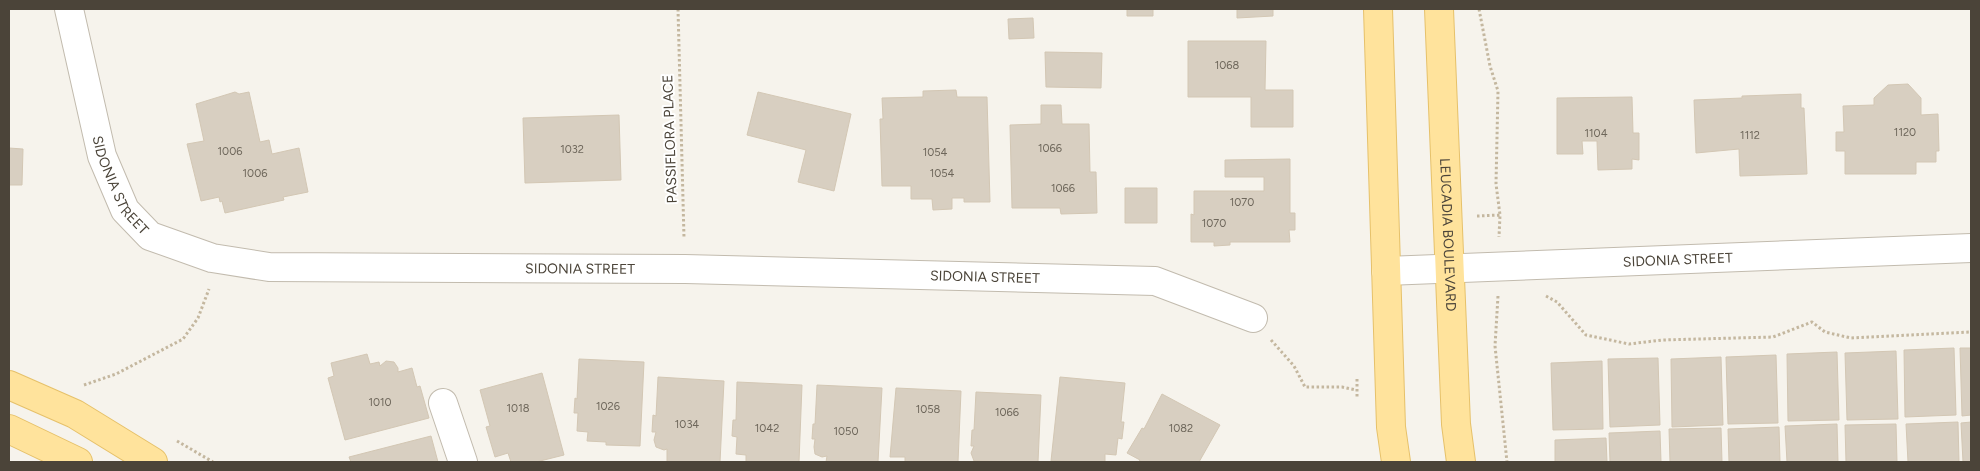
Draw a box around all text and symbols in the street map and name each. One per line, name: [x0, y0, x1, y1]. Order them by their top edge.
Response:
house number: 1068: [1215, 59, 1240, 72]
street label: PASSIFLORA PLACE: [659, 74, 681, 204]
house number: 1120: [1894, 126, 1916, 139]
house number: 1104: [1585, 127, 1608, 140]
house number: 1112: [1740, 129, 1760, 142]
street label: SIDONIA STREET: [89, 134, 153, 238]
house number: 1066: [1038, 142, 1062, 155]
house number: 1032: [560, 143, 584, 156]
house number: 1006: [218, 145, 242, 158]
house number: 1054: [923, 146, 948, 159]
street label: LEUCADIA BOULEVARD: [1437, 158, 1460, 312]
house number: 1006: [243, 167, 267, 180]
house number: 1054: [930, 167, 955, 180]
house number: 1066: [1051, 182, 1075, 195]
house number: 1070: [1230, 196, 1254, 209]
house number: 1070: [1202, 217, 1226, 230]
street label: SIDONIA STREET: [1623, 249, 1733, 270]
street label: SIDONIA STREET: [525, 260, 635, 277]
street label: SIDONIA STREET: [930, 267, 1040, 287]
house number: 1010: [368, 396, 392, 409]
house number: 1026: [596, 400, 620, 413]
house number: 1018: [507, 402, 530, 415]
house number: 1058: [916, 403, 941, 416]
house number: 1066: [995, 406, 1019, 419]
house number: 1034: [675, 418, 699, 431]
house number: 1042: [755, 422, 779, 435]
house number: 1082: [1169, 422, 1193, 435]
house number: 1050: [834, 425, 858, 438]

